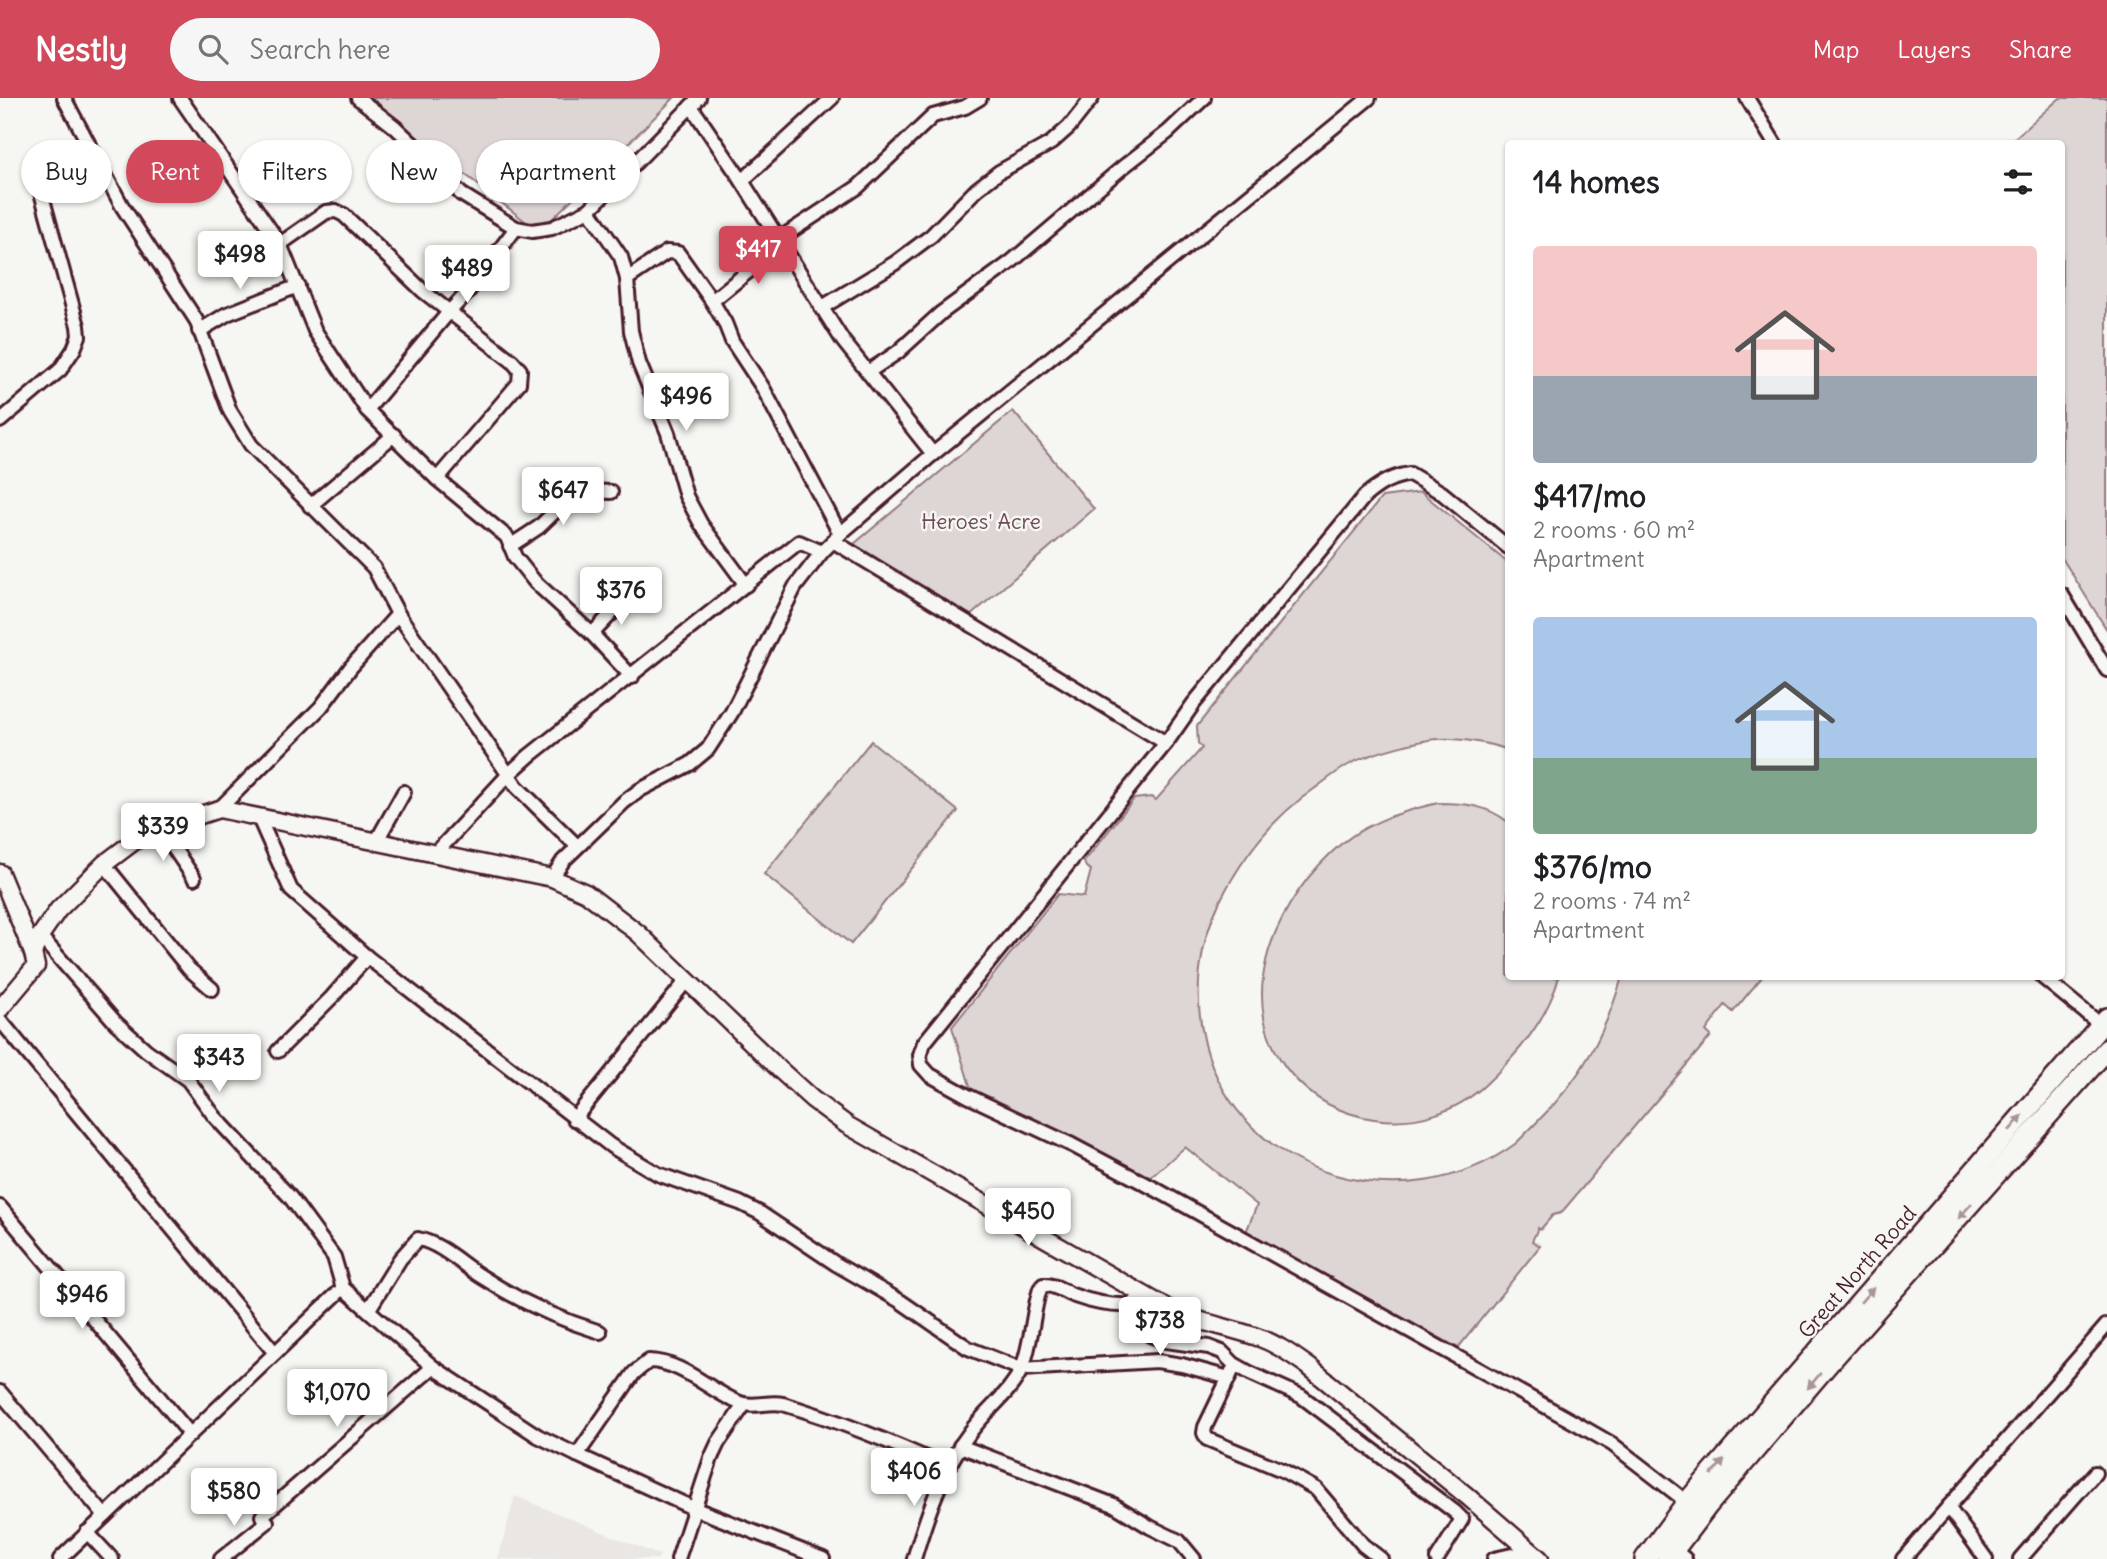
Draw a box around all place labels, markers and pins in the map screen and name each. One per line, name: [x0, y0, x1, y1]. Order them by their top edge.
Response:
pin: $417: [717, 226, 799, 286]
pin: $498: [199, 232, 281, 291]
pin: $489: [426, 246, 508, 305]
pin: $496: [645, 374, 727, 433]
pin: $647: [522, 468, 604, 527]
pin: $376: [580, 568, 662, 627]
pin: $339: [122, 804, 204, 863]
pin: $343: [178, 1034, 260, 1094]
pin: $450: [987, 1188, 1069, 1248]
pin: $946: [41, 1272, 123, 1331]
pin: $738: [1119, 1298, 1201, 1357]
pin: $1,070: [280, 1370, 394, 1429]
pin: $406: [873, 1448, 955, 1508]
pin: $580: [193, 1468, 275, 1528]

